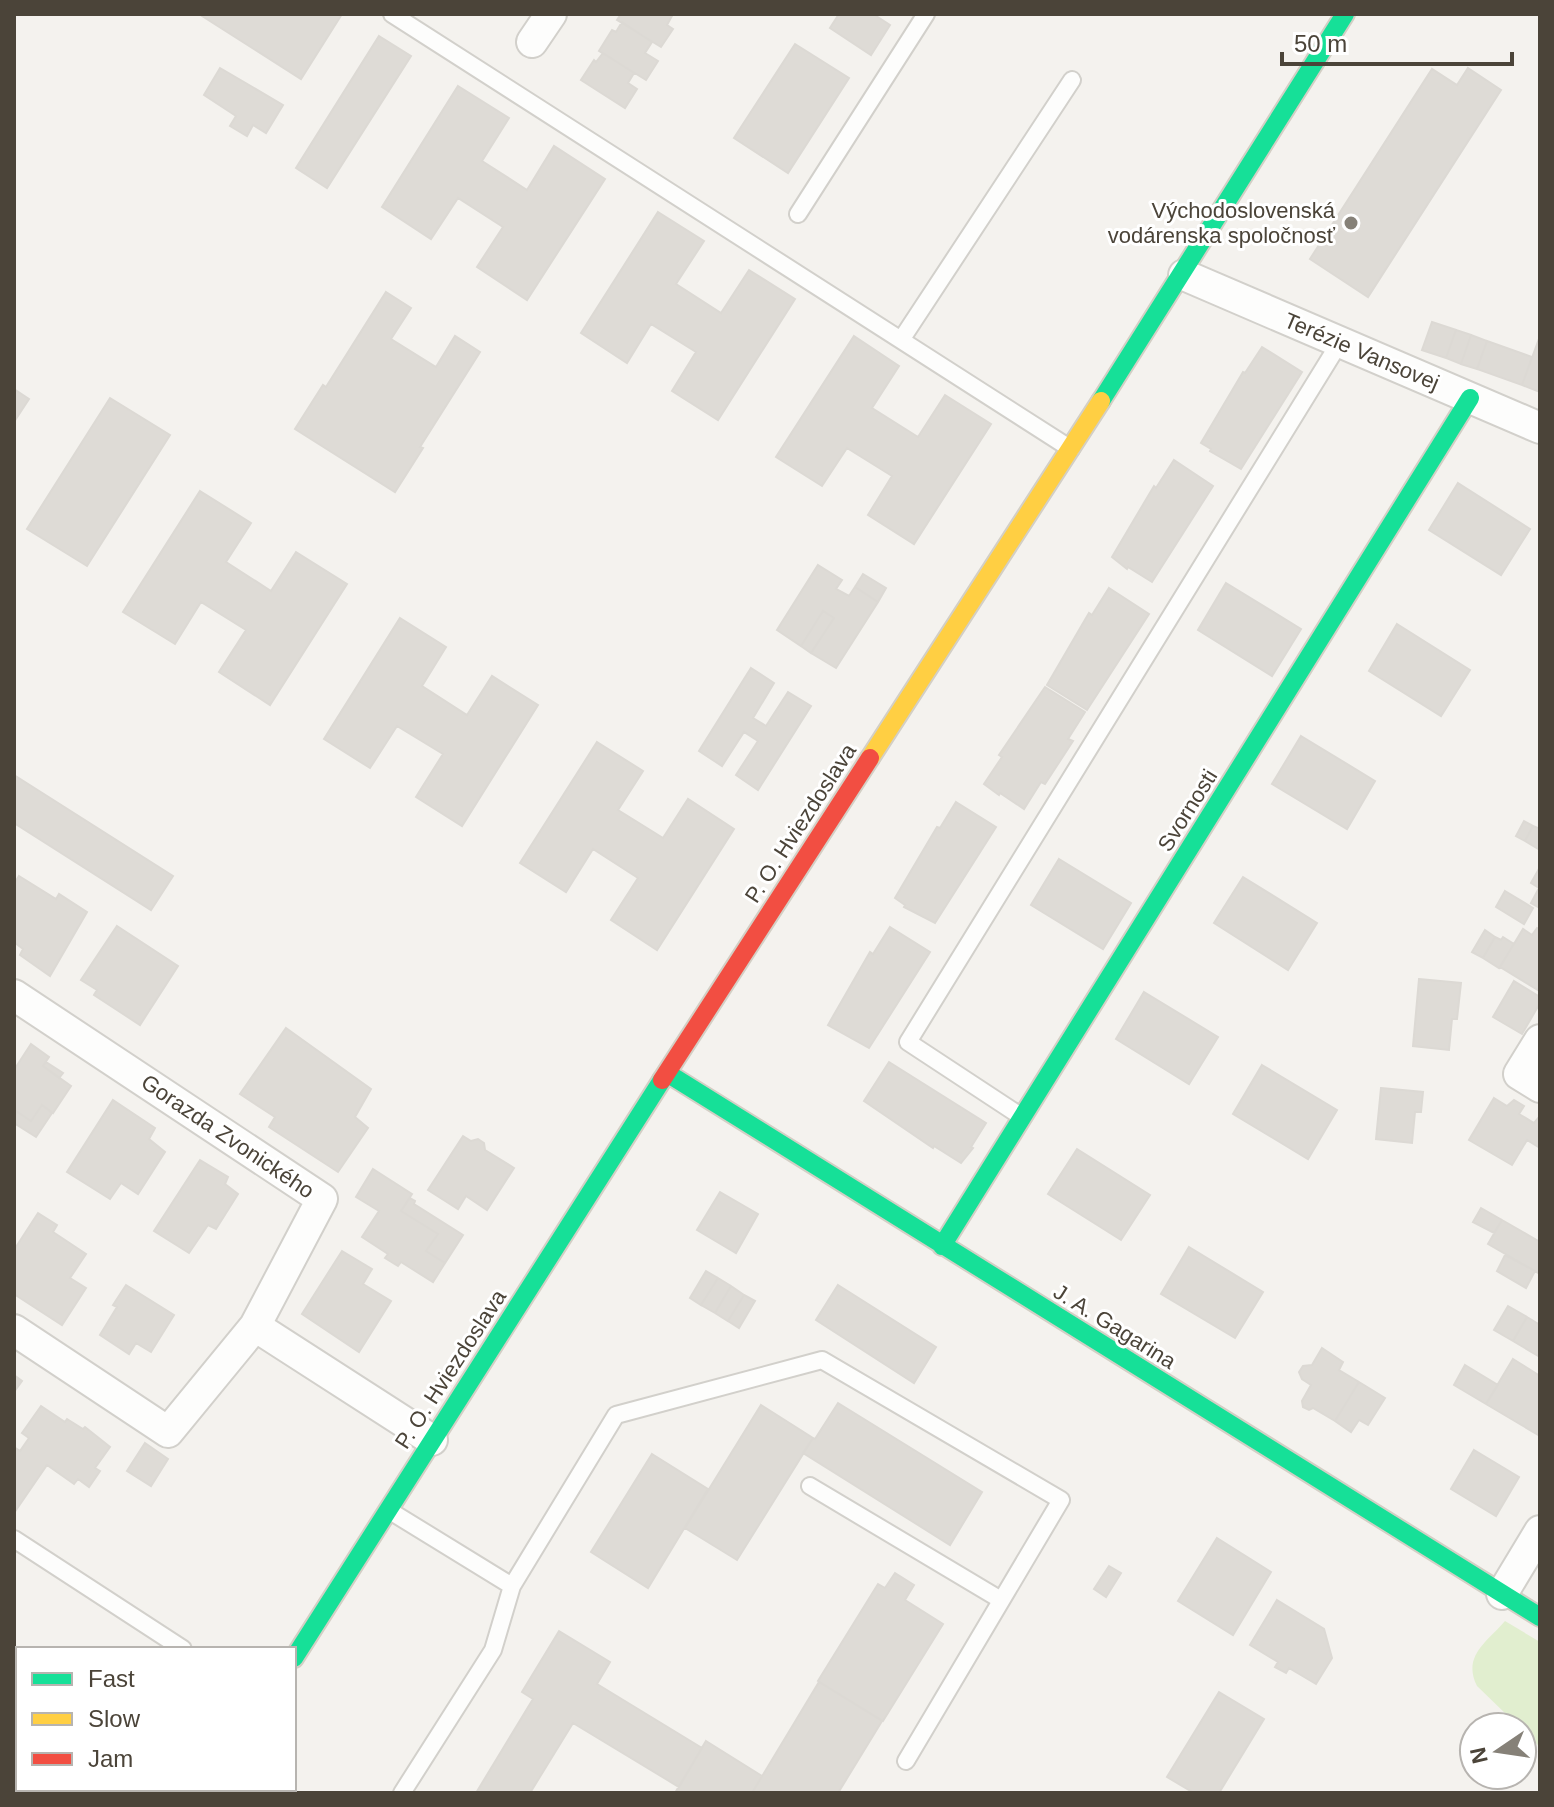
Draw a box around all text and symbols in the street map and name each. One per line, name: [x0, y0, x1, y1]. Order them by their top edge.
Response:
scale bar: [1282, 16, 1512, 66]
text: 50 m: [1294, 30, 1347, 57]
place label: Východoslovenská vodárenska spoločnosť: [1108, 198, 1336, 248]
marker: Východoslovenská vodárenska spoločnosť: [1342, 214, 1360, 232]
street label: Terézie Vansovej: [1281, 308, 1443, 395]
street label: P. O. Hviezdoslava: [740, 739, 861, 907]
street label: Svornosti: [1153, 765, 1222, 856]
street label: Gorazda Zvonického: [137, 1069, 319, 1204]
street label: J. A. Gagarina: [1049, 1279, 1181, 1374]
street label: P. O. Hviezdoslava: [390, 1285, 511, 1453]
legend: [16, 1647, 296, 1791]
text: Fast: [88, 1665, 135, 1692]
text: Slow: [88, 1705, 141, 1732]
north arrow: [1458, 1711, 1538, 1791]
text: Jam: [88, 1745, 133, 1772]
text: N: [1465, 1745, 1493, 1766]

